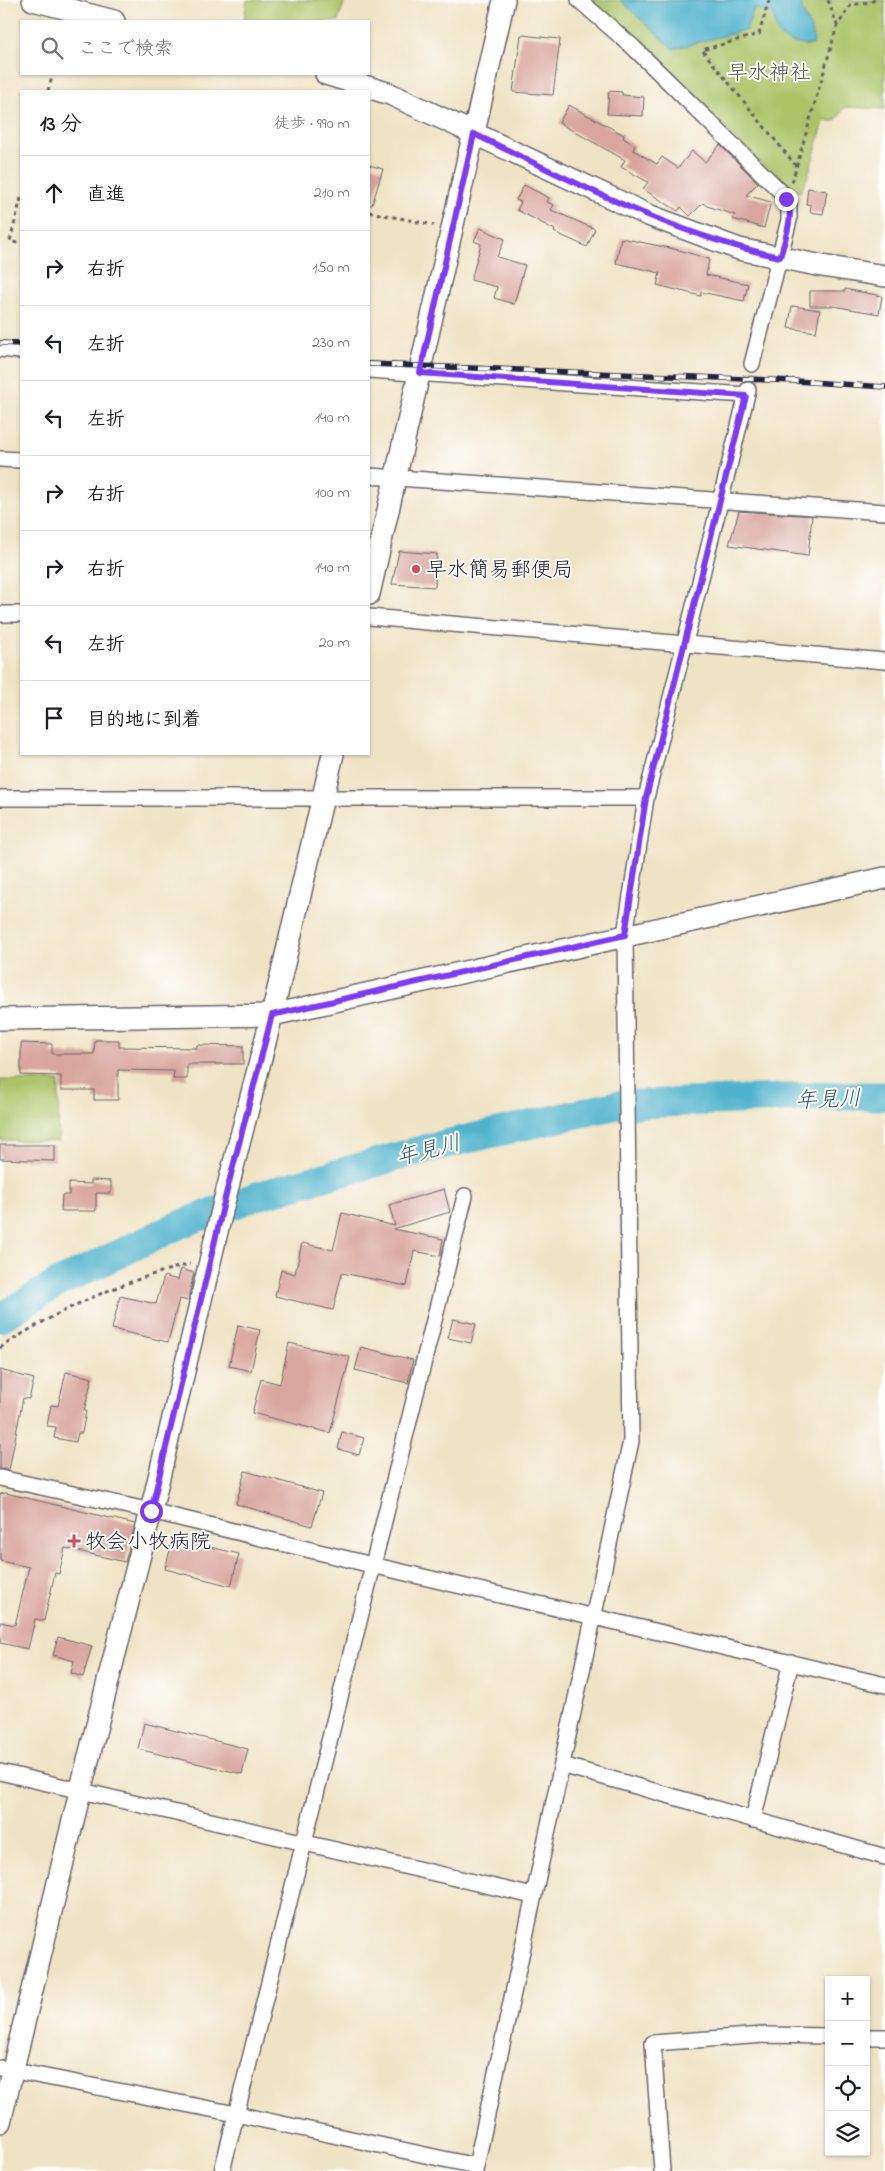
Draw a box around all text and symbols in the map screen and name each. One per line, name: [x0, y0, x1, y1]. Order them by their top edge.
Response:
search box: [20, 20, 370, 75]
icon: search: [38, 34, 66, 62]
text: ここで検索: [78, 36, 173, 63]
park label: 早水神社: [727, 59, 811, 89]
text: 13 分: [40, 110, 82, 140]
text: 徒歩 · 990 m: [274, 112, 350, 136]
icon: ahead: [40, 179, 68, 207]
text: 210 m: [314, 181, 350, 205]
text: 直進: [87, 182, 125, 209]
route end: [775, 188, 798, 211]
icon: right: [40, 254, 68, 282]
text: 150 m: [312, 256, 350, 280]
text: 右折: [87, 257, 125, 284]
icon: left: [40, 329, 68, 357]
text: 230 m: [312, 331, 350, 355]
text: 左折: [87, 332, 125, 359]
icon: left: [40, 404, 68, 432]
text: 140 m: [315, 406, 350, 430]
text: 左折: [87, 407, 125, 434]
icon: right: [40, 479, 68, 507]
text: 100 m: [315, 481, 350, 505]
text: 右折: [87, 482, 125, 509]
icon: right: [40, 554, 68, 582]
text: 140 m: [315, 556, 350, 580]
place label: 早水簡易郵便局: [426, 556, 573, 586]
text: 右折: [87, 557, 125, 584]
marker: 早水簡易郵便局: [410, 563, 422, 575]
icon: left: [40, 629, 68, 657]
text: 20 m: [319, 631, 350, 655]
text: 左折: [87, 632, 125, 659]
icon: arrive: [40, 704, 68, 732]
text: 目的地に到着: [87, 707, 201, 734]
water label: 年見川: [795, 1084, 862, 1118]
water label: 年見川: [393, 1128, 465, 1175]
route start: [140, 1500, 163, 1523]
place label: 牧会小牧病院: [85, 1528, 211, 1558]
marker: 牧会小牧病院: [67, 1534, 81, 1548]
map controls: [825, 1976, 870, 2156]
button: +: [825, 1976, 870, 2021]
button: −: [825, 2021, 870, 2066]
button: locate: [825, 2066, 870, 2111]
button: layers: [825, 2111, 870, 2156]

